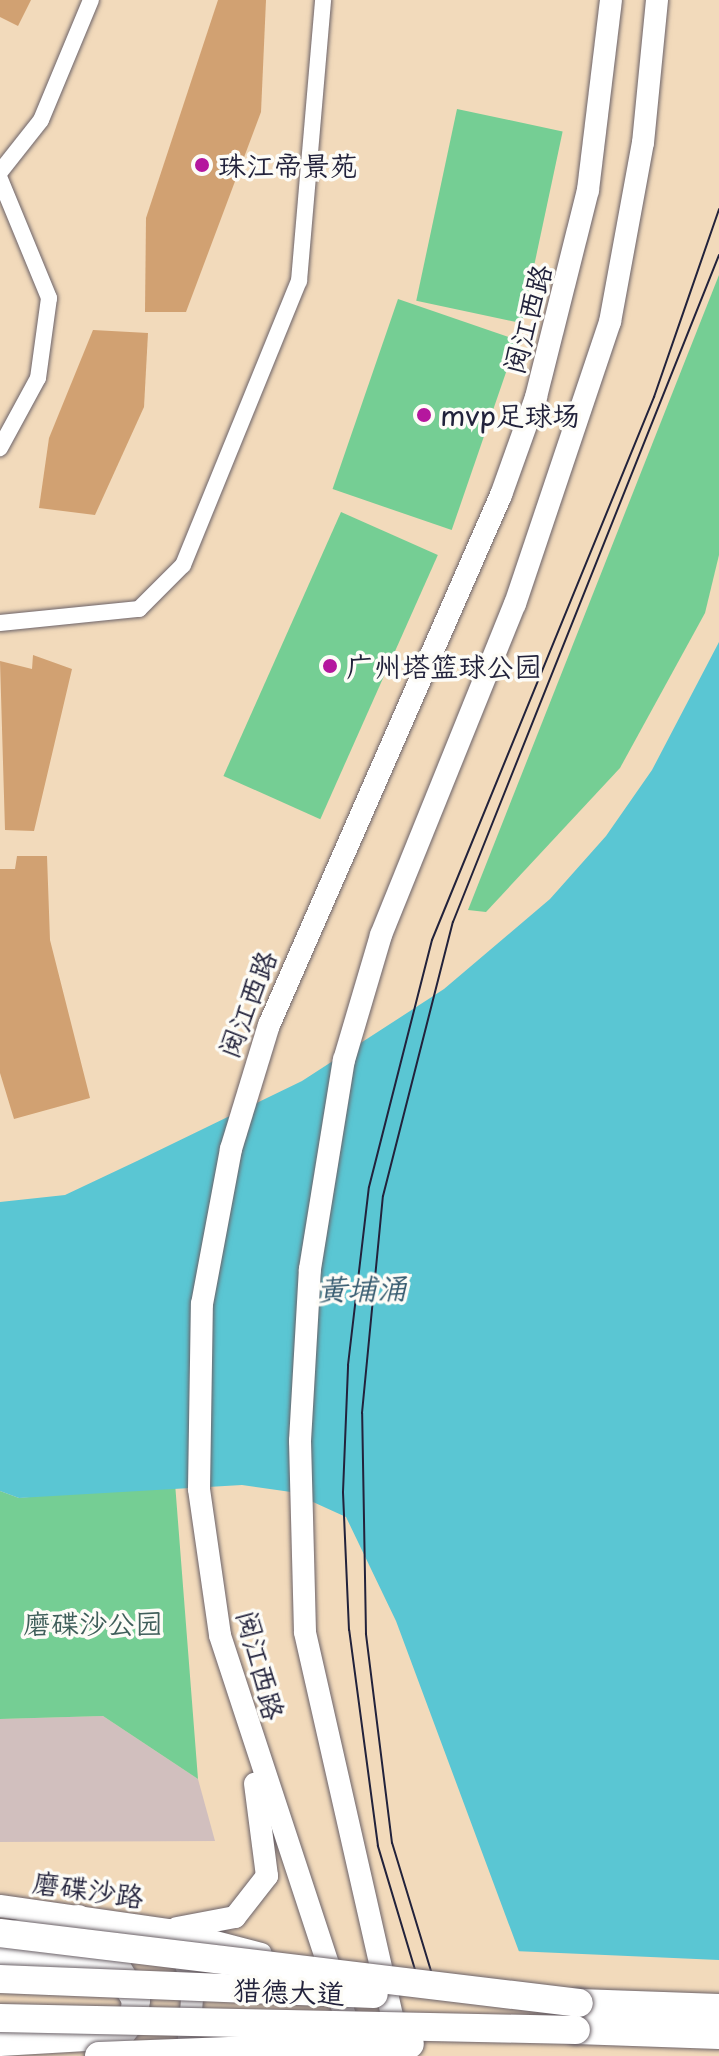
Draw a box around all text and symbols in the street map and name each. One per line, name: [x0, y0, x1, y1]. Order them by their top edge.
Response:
place label: 珠江帝景苑: [218, 148, 358, 182]
marker: 珠江帝景苑: [193, 156, 211, 174]
street label: 阅江西路: [496, 261, 558, 377]
place label: mvp足球场: [440, 398, 580, 432]
marker: mvp足球场: [415, 406, 433, 424]
place label: 广州塔篮球公园: [346, 649, 542, 683]
marker: 广州塔篮球公园: [321, 657, 339, 675]
street label: 阅江西路: [211, 946, 283, 1062]
water label: 黄埔涌: [317, 1269, 407, 1307]
park label: 磨碟沙公园: [23, 1606, 163, 1640]
street label: 阅江西路: [230, 1607, 292, 1723]
street label: 磨碟沙路: [30, 1865, 146, 1913]
street label: 猎德大道: [232, 1972, 346, 2010]

